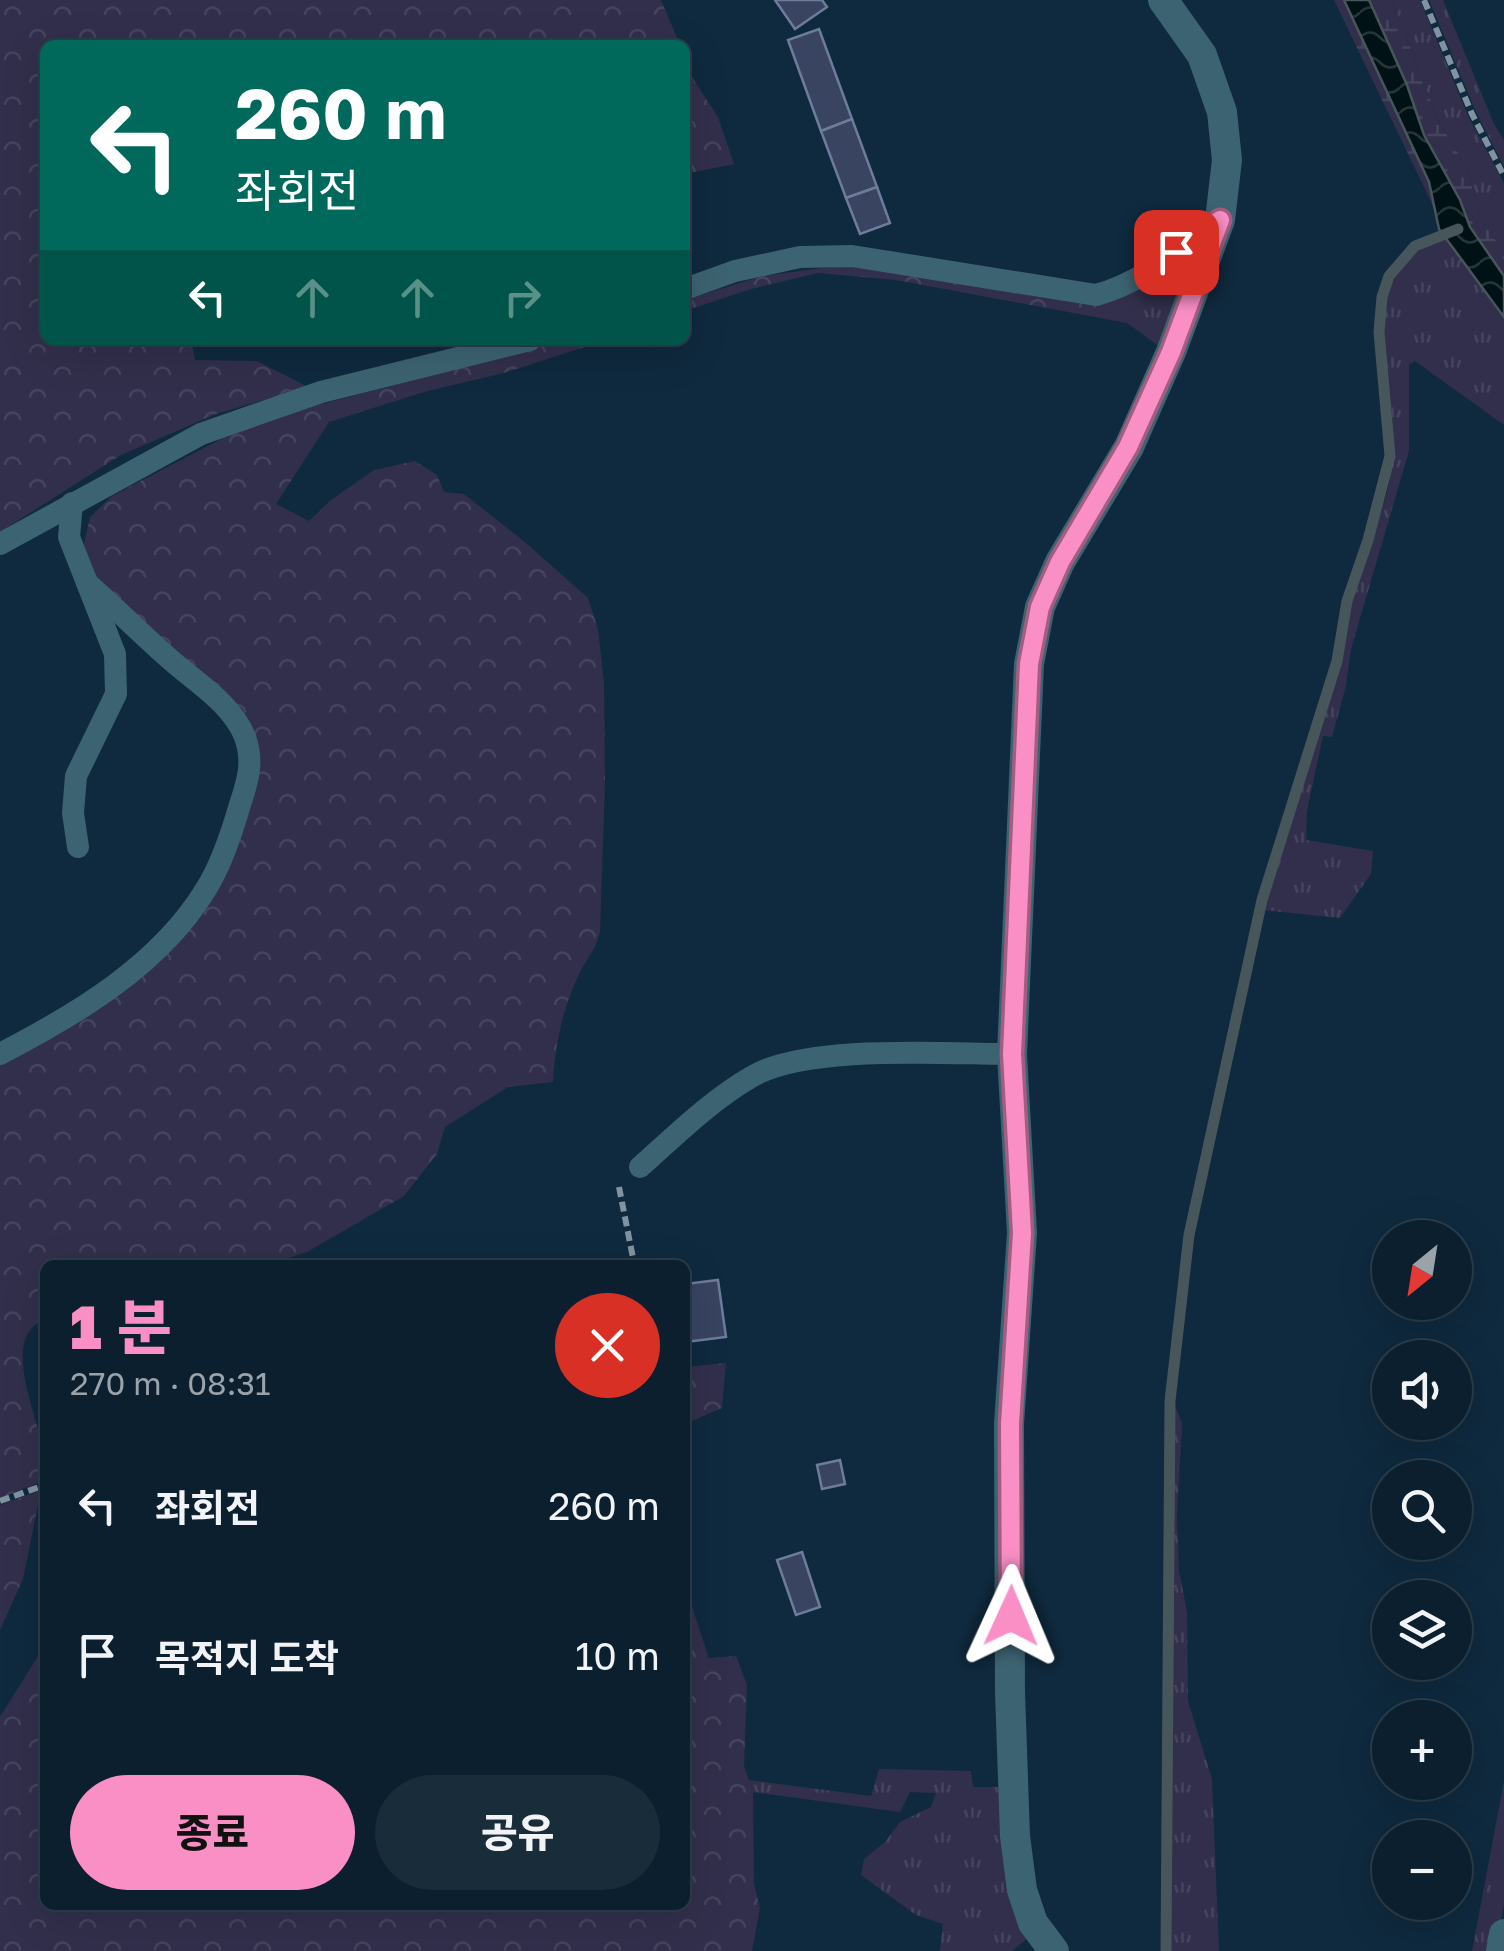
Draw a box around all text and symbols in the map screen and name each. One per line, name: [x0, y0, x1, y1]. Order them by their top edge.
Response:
text: 260 m: [235, 70, 446, 154]
icon: left: [70, 80, 200, 210]
text: 좌회전: [235, 163, 359, 217]
pin: [1134, 210, 1219, 295]
icon: arrive: [1149, 225, 1204, 280]
icon: left: [180, 270, 235, 325]
icon: ahead: [285, 270, 340, 325]
icon: ahead: [390, 270, 445, 325]
icon: right: [495, 270, 550, 325]
north arrow: [1372, 1220, 1472, 1320]
map controls: [1372, 1220, 1472, 1920]
text: 1 분: [70, 1290, 172, 1362]
button: close: [555, 1293, 660, 1398]
button: sound: [1372, 1340, 1472, 1440]
text: 270 m · 08:31: [70, 1364, 270, 1402]
button: search: [1372, 1460, 1472, 1560]
icon: left: [70, 1478, 125, 1533]
text: 260 m: [548, 1483, 660, 1528]
text: 좌회전: [155, 1485, 260, 1530]
position arrow: [959, 1564, 1063, 1668]
button: layers: [1372, 1580, 1472, 1680]
icon: arrive: [70, 1628, 125, 1683]
text: 10 m: [575, 1633, 660, 1678]
text: 목적지 도착: [155, 1635, 339, 1680]
button: +: [1372, 1700, 1472, 1800]
button: 종료: [70, 1775, 355, 1890]
button: 공유: [375, 1775, 660, 1890]
button: −: [1372, 1820, 1472, 1920]

